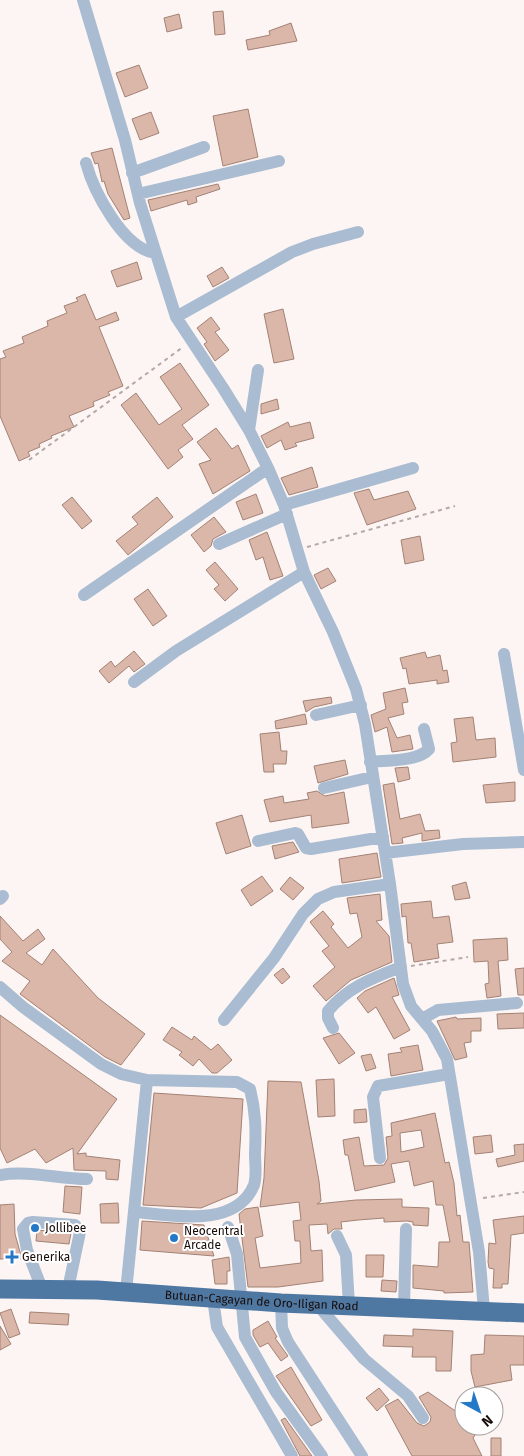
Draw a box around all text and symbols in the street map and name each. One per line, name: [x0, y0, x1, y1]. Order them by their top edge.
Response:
place label: Jollibee: [45, 1221, 86, 1235]
marker: Jollibee: [29, 1222, 41, 1234]
place label: Neocentral Arcade: [184, 1224, 244, 1252]
marker: Neocentral Arcade: [168, 1232, 180, 1244]
place label: Generika: [22, 1250, 70, 1264]
marker: Generika: [6, 1251, 18, 1263]
street label: Butuan-Cagayan de Oro-Iligan Road: [164, 1288, 359, 1313]
north arrow: [454, 1386, 504, 1436]
text: N: [478, 1411, 496, 1430]

